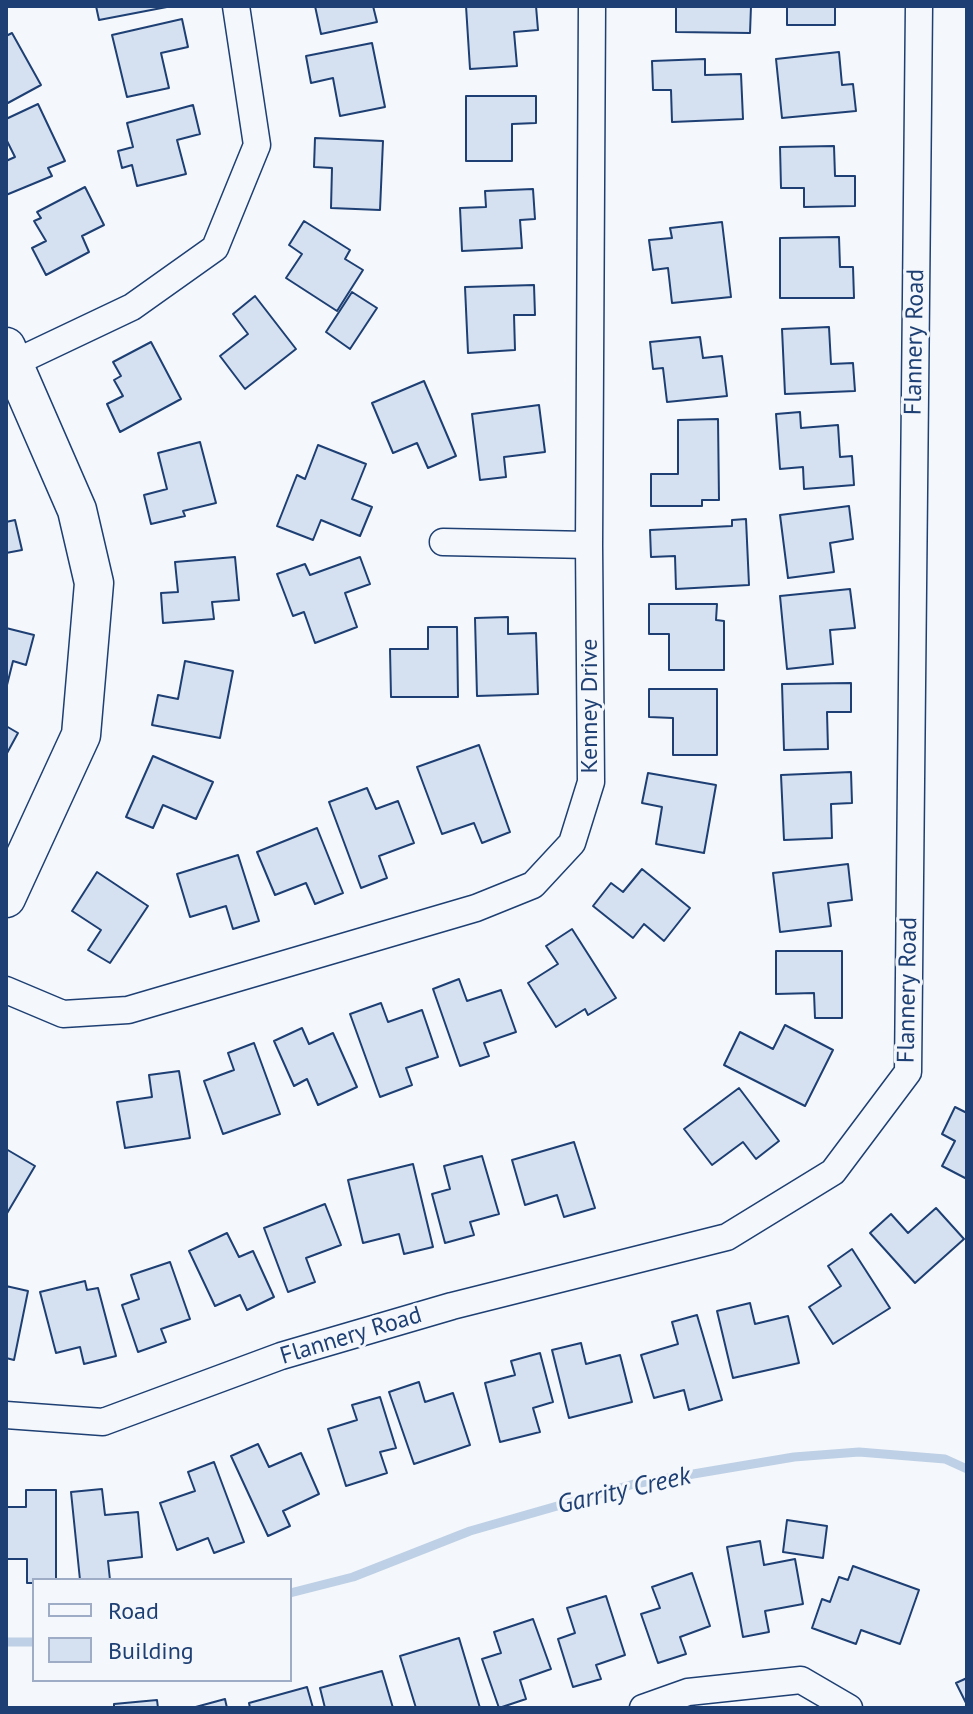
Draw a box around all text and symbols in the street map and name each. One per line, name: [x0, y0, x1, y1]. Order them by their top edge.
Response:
street label: Flannery Road: [899, 269, 931, 415]
street label: Kenney Drive: [576, 639, 604, 773]
street label: Flannery Road: [892, 917, 924, 1063]
street label: Flannery Road: [277, 1301, 425, 1371]
water label: Garrity Creek: [554, 1461, 694, 1521]
legend: [32, 1578, 292, 1682]
text: Road: [108, 1595, 159, 1626]
text: Building: [108, 1635, 194, 1666]

